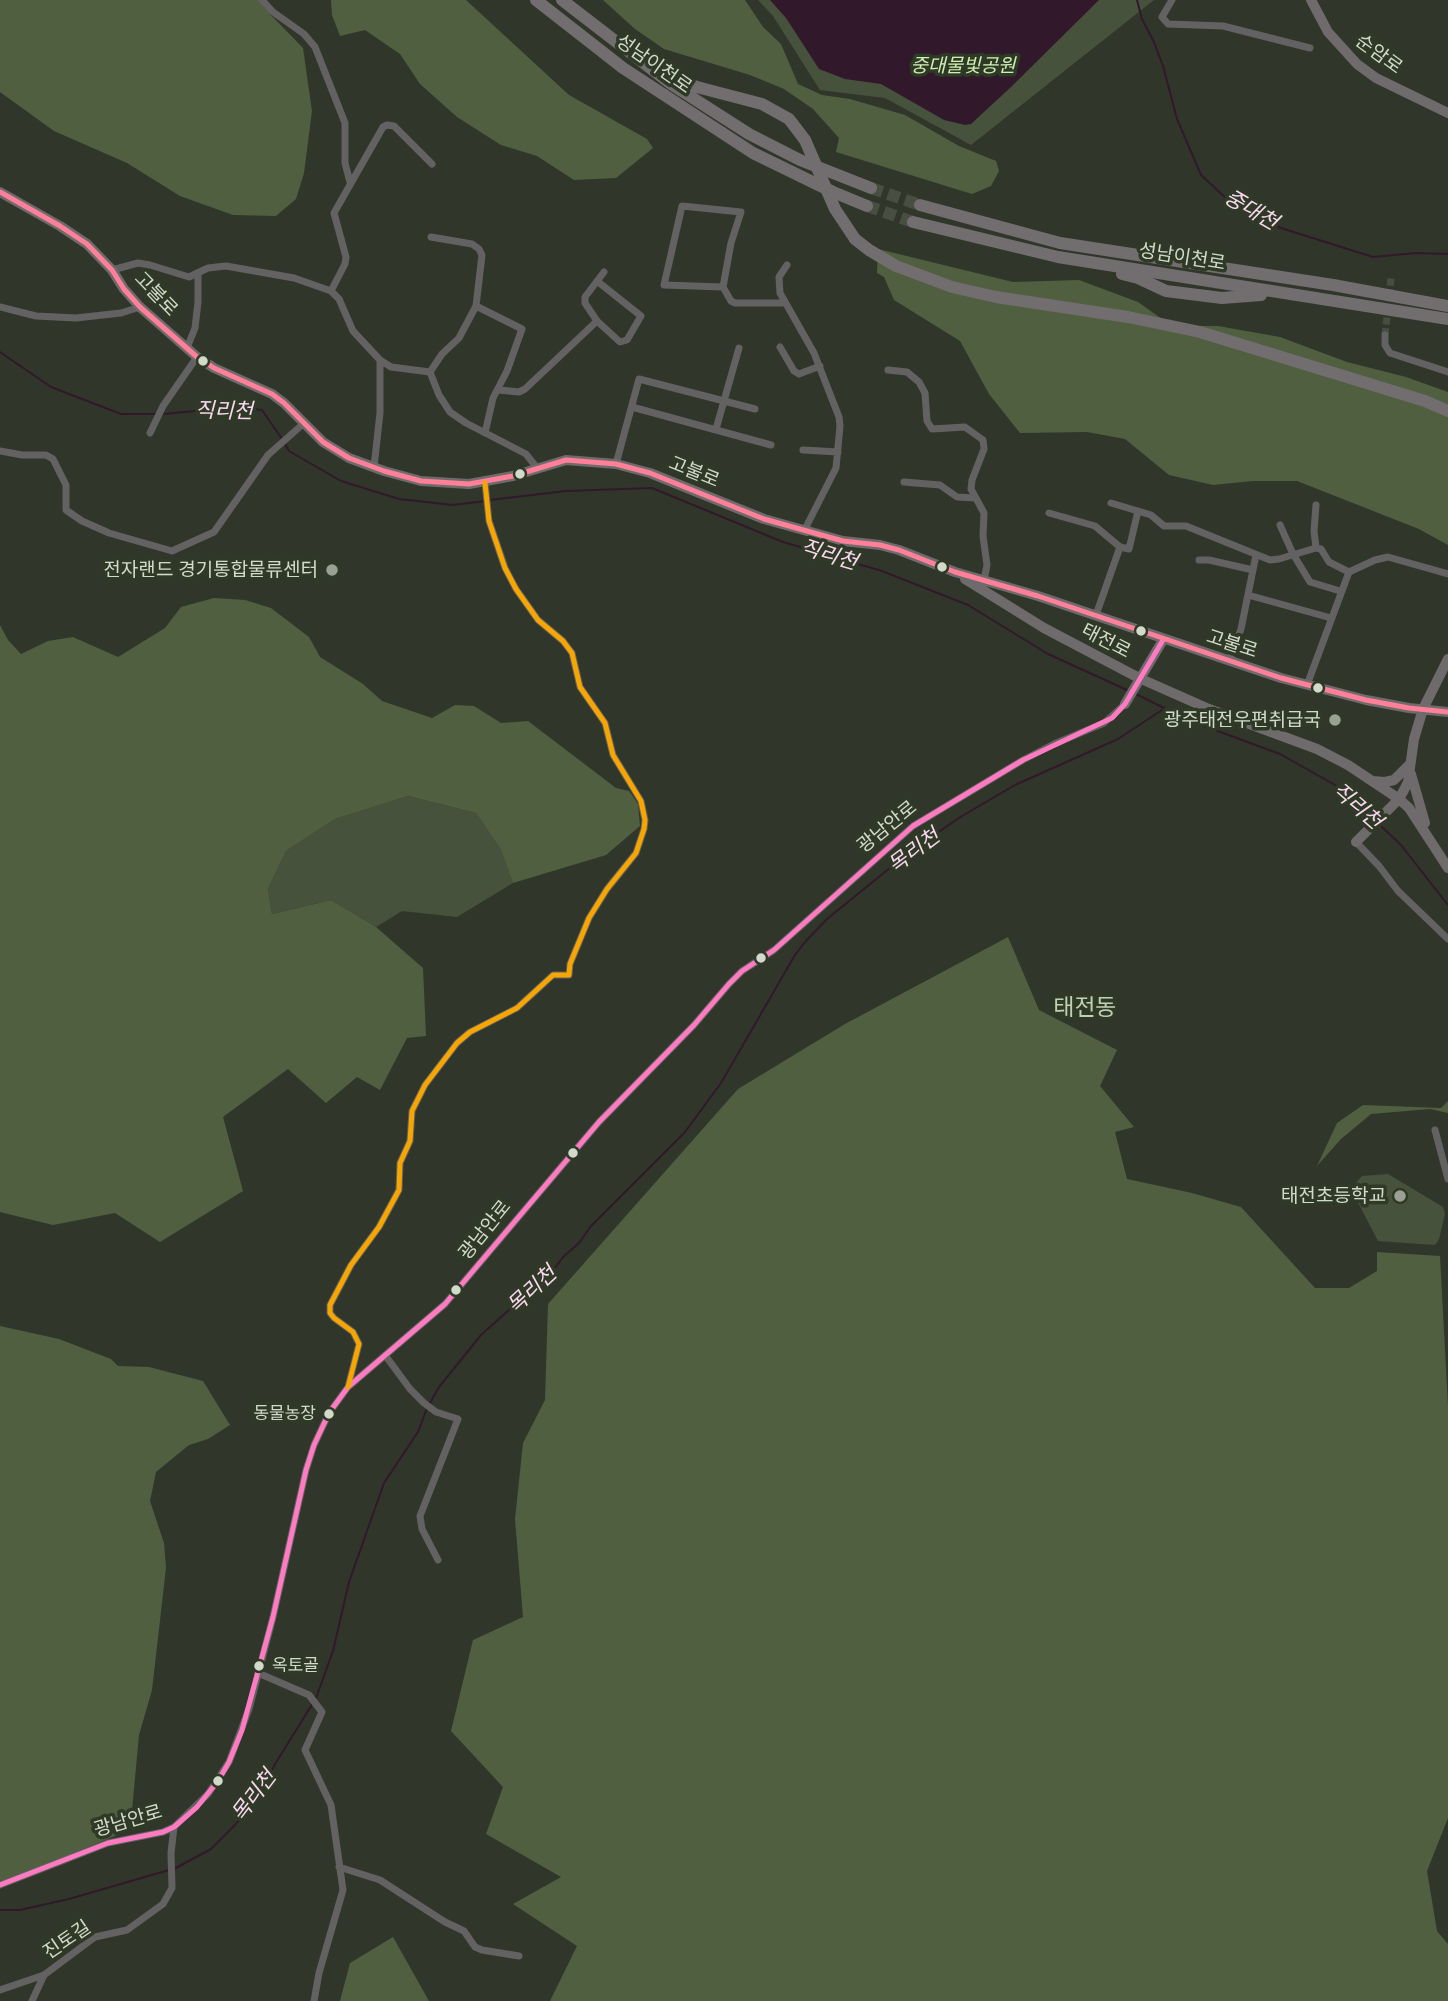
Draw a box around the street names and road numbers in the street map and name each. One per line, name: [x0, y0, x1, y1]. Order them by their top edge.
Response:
street label: 순암로: [1351, 29, 1407, 79]
street label: 성남이천로: [612, 30, 696, 98]
street label: 성남이천로: [1137, 239, 1227, 275]
street label: 고불로: [130, 267, 182, 321]
street label: 고불로: [665, 452, 723, 492]
street label: 태전로: [1077, 619, 1135, 663]
street label: 고불로: [1204, 625, 1260, 663]
street label: 광남안로: [853, 796, 921, 858]
street label: 광남안로: [454, 1196, 516, 1264]
street label: 광남안로: [91, 1800, 165, 1842]
street label: 진토길: [39, 1916, 95, 1964]

